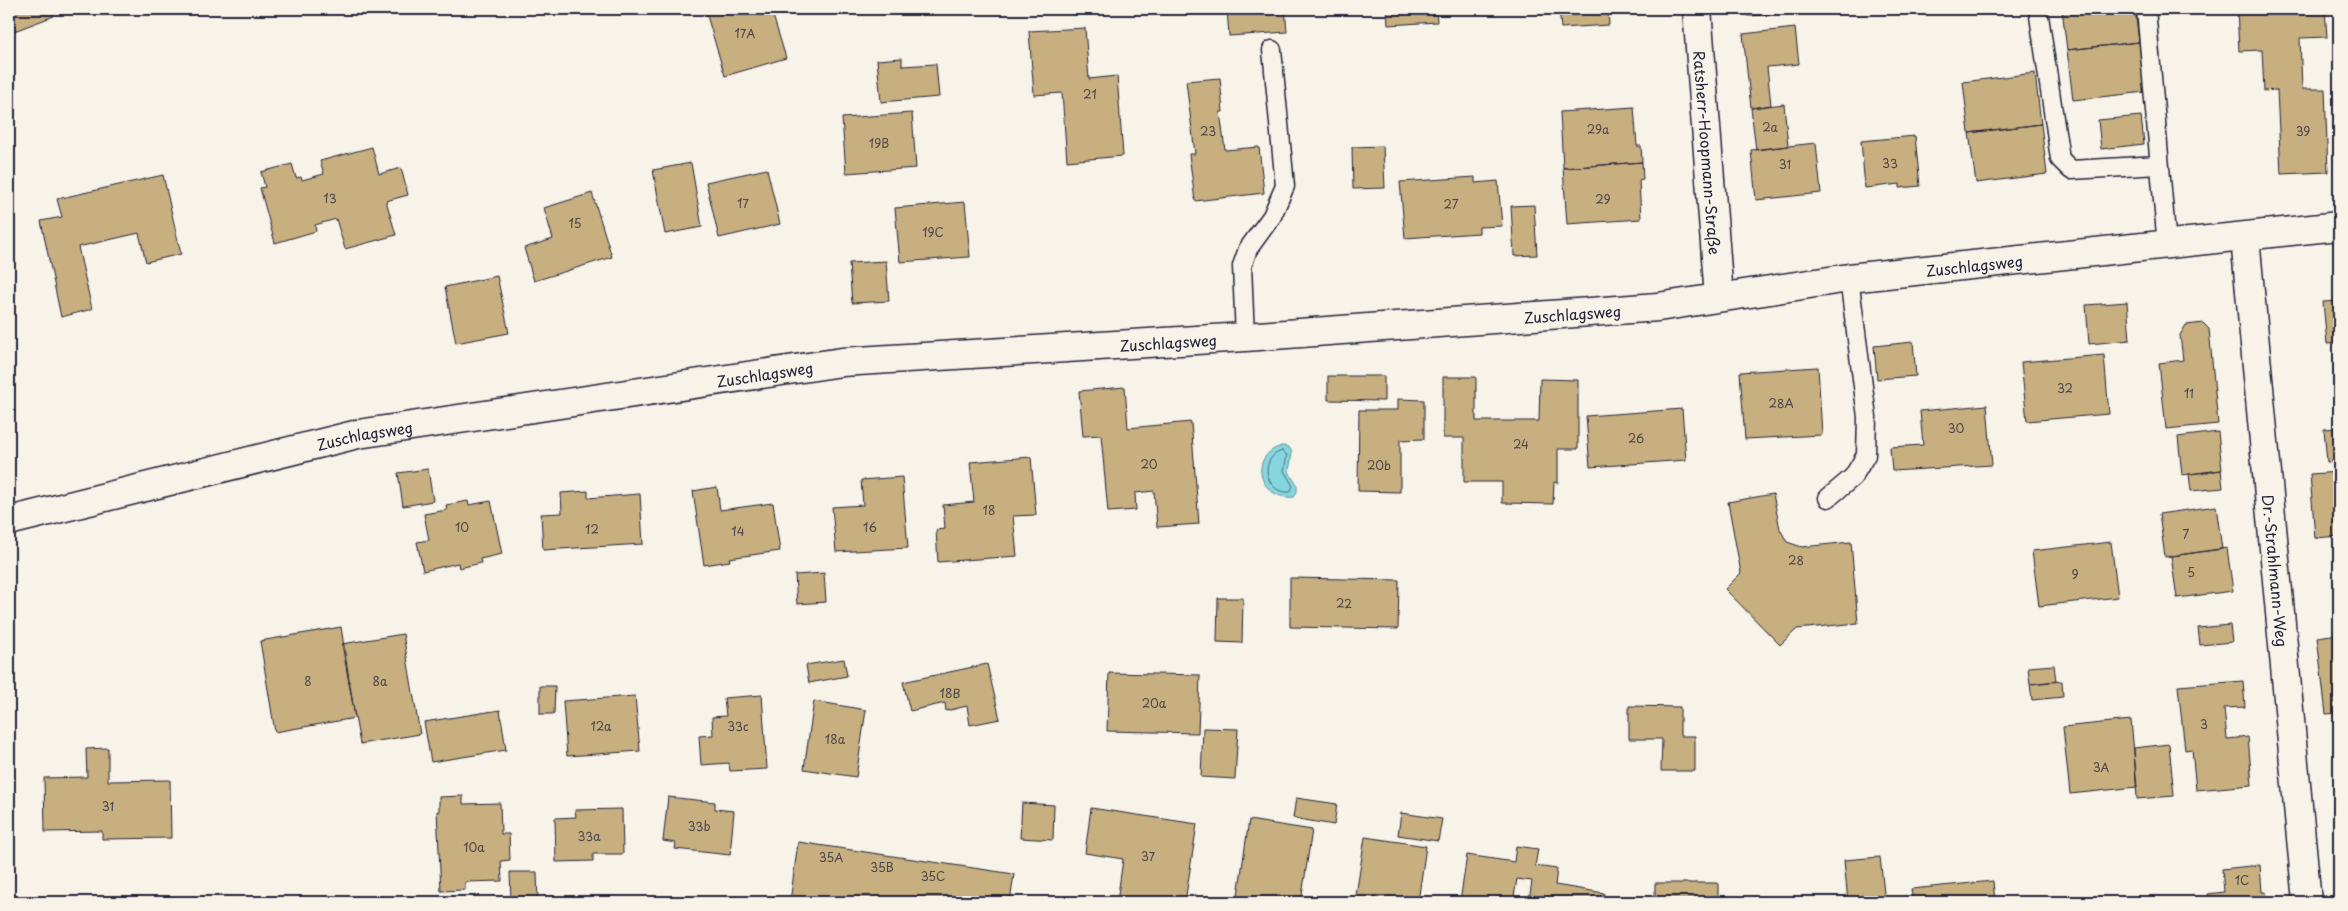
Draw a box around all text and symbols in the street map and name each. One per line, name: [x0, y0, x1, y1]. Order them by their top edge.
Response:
house number: 17A: [735, 24, 755, 42]
street label: Ratsherr-Hoopmann-Straße: [1689, 50, 1727, 256]
house number: 21: [1083, 85, 1097, 103]
house number: 2a: [1762, 118, 1778, 136]
house number: 29a: [1587, 120, 1610, 138]
house number: 23: [1200, 122, 1216, 140]
house number: 39: [2296, 122, 2310, 140]
house number: 19B: [869, 134, 889, 152]
house number: 33: [1882, 154, 1898, 172]
house number: 31: [1779, 155, 1791, 173]
house number: 13: [323, 189, 337, 207]
house number: 29: [1595, 190, 1611, 208]
house number: 17: [737, 194, 749, 212]
house number: 27: [1444, 195, 1459, 213]
house number: 15: [568, 214, 582, 232]
house number: 19C: [922, 223, 944, 241]
street label: Zuschlagsweg: [1924, 248, 2024, 281]
street label: Zuschlagsweg: [1523, 298, 1622, 328]
street label: Zuschlagsweg: [1119, 327, 1218, 356]
street label: Zuschlagsweg: [715, 355, 815, 392]
house number: 32: [2057, 379, 2073, 397]
house number: 11: [2184, 384, 2194, 402]
house number: 28A: [1768, 394, 1794, 412]
street label: Zuschlagsweg: [314, 415, 414, 455]
house number: 30: [1948, 419, 1965, 437]
house number: 26: [1628, 429, 1644, 447]
house number: 24: [1513, 435, 1529, 453]
house number: 20: [1140, 455, 1158, 473]
house number: 20b: [1367, 456, 1391, 474]
street label: Dr.-Strahlmann-Weg: [2257, 493, 2295, 648]
house number: 18: [983, 501, 995, 519]
house number: 10: [455, 518, 469, 536]
house number: 16: [863, 518, 877, 536]
house number: 12: [585, 520, 599, 538]
house number: 14: [731, 522, 745, 540]
house number: 7: [2183, 525, 2190, 543]
house number: 28: [1788, 551, 1804, 569]
house number: 5: [2187, 563, 2195, 581]
house number: 9: [2071, 565, 2079, 583]
house number: 22: [1336, 594, 1352, 612]
house number: 8: [304, 672, 312, 690]
house number: 8a: [373, 672, 388, 690]
house number: 18B: [940, 684, 960, 702]
house number: 20a: [1142, 694, 1167, 712]
house number: 3: [2200, 715, 2208, 733]
house number: 12a: [590, 717, 612, 735]
house number: 33c: [727, 717, 749, 735]
house number: 18a: [825, 730, 846, 748]
house number: 3A: [2093, 758, 2110, 776]
house number: 31: [102, 797, 114, 815]
house number: 33b: [688, 817, 710, 835]
house number: 33a: [577, 827, 601, 845]
house number: 10a: [463, 838, 485, 856]
house number: 37: [1141, 847, 1156, 865]
house number: 35A: [819, 848, 843, 866]
house number: 35B: [870, 858, 894, 876]
house number: 35C: [921, 867, 945, 885]
house number: 1C: [2235, 871, 2249, 889]

